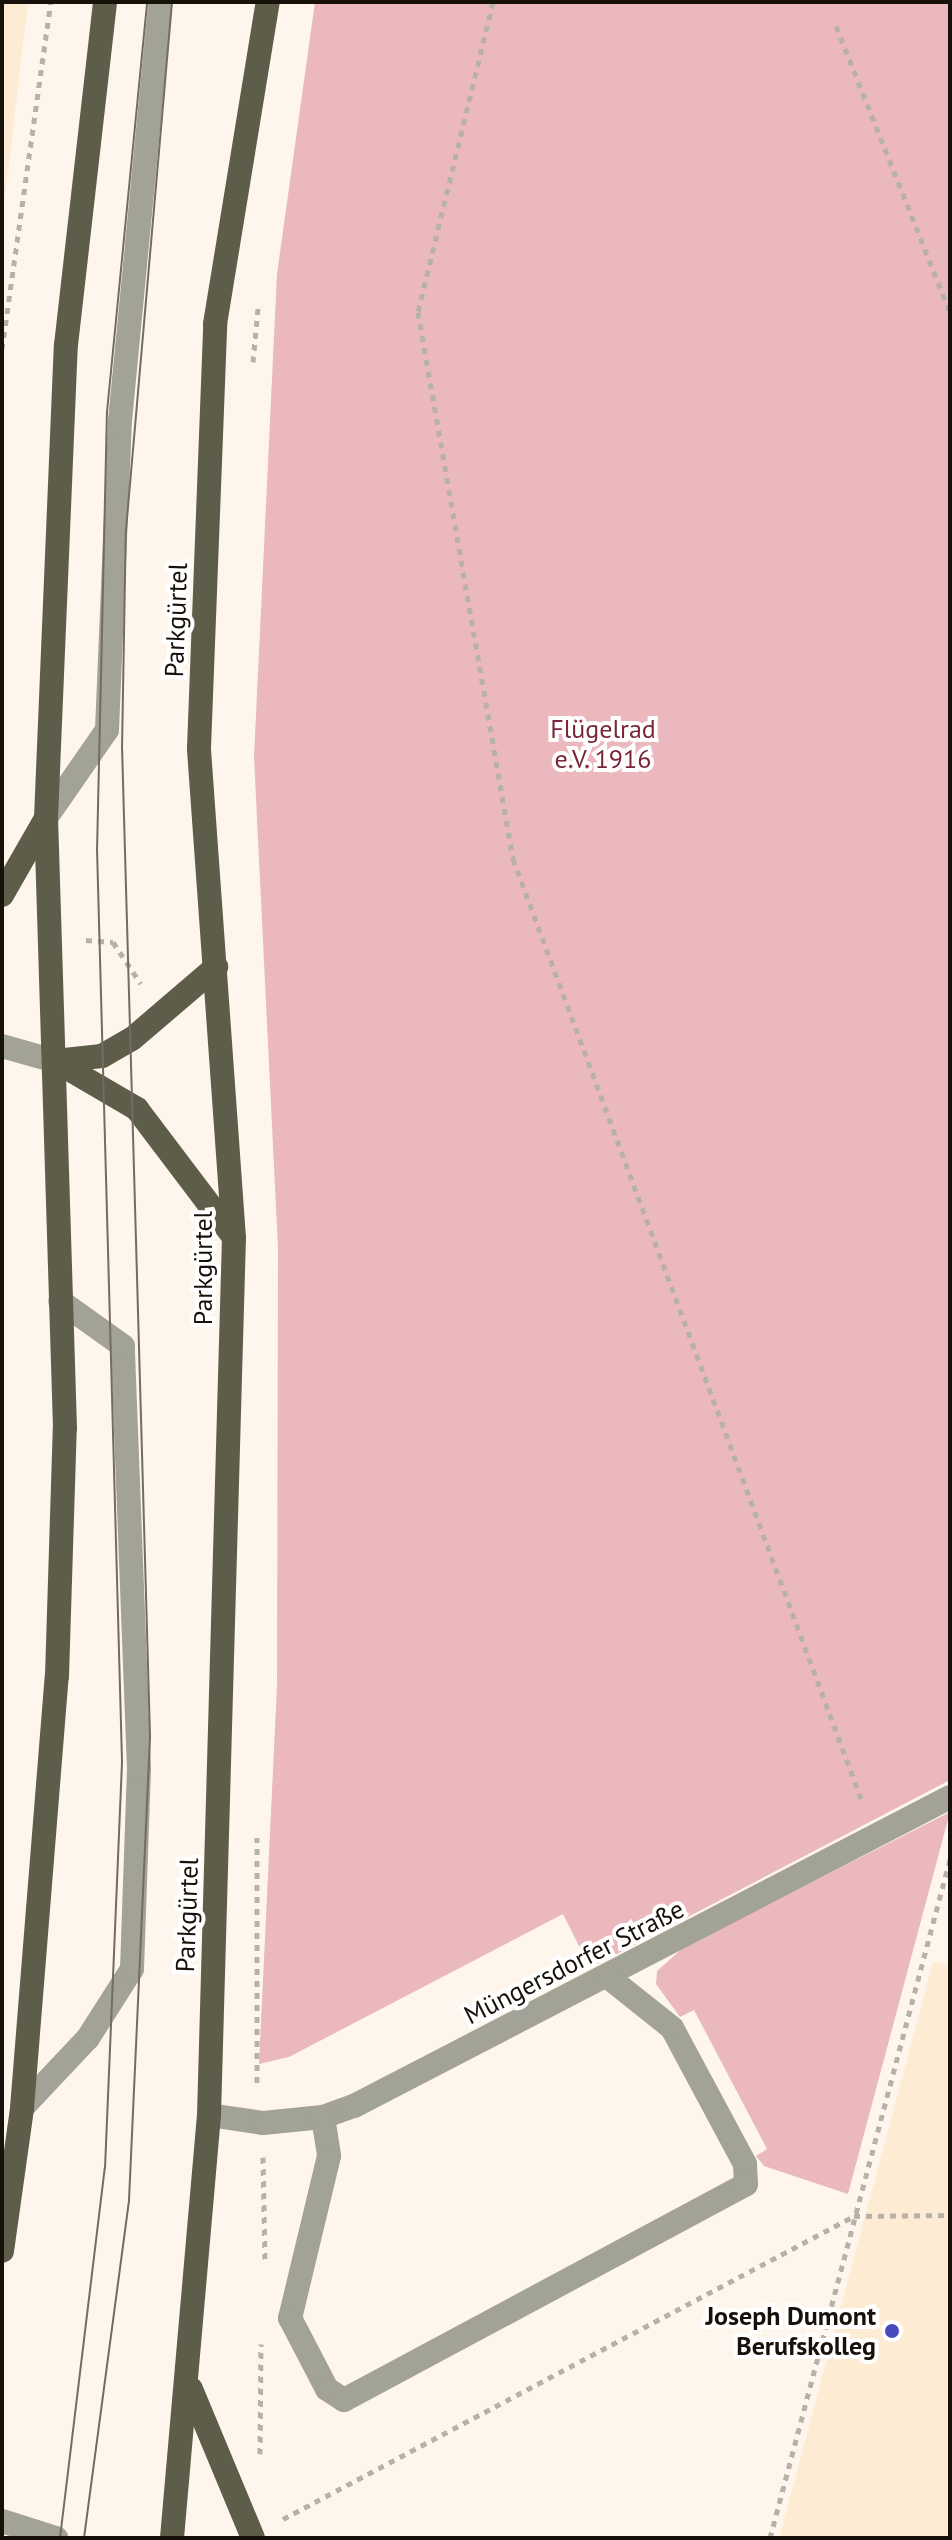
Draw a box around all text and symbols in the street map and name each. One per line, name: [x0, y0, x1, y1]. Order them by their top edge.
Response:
street label: Parkgürtel: [158, 562, 194, 678]
park label: Flügelrad e.V. 1916: [550, 713, 656, 774]
street label: Parkgürtel: [187, 1211, 219, 1325]
street label: Parkgürtel: [169, 1857, 205, 1973]
street label: Müngersdorfer Straße: [459, 1893, 689, 2031]
place label: Joseph Dumont Berufskolleg: [705, 2300, 876, 2362]
marker: Joseph Dumont Berufskolleg: [883, 2322, 901, 2340]

